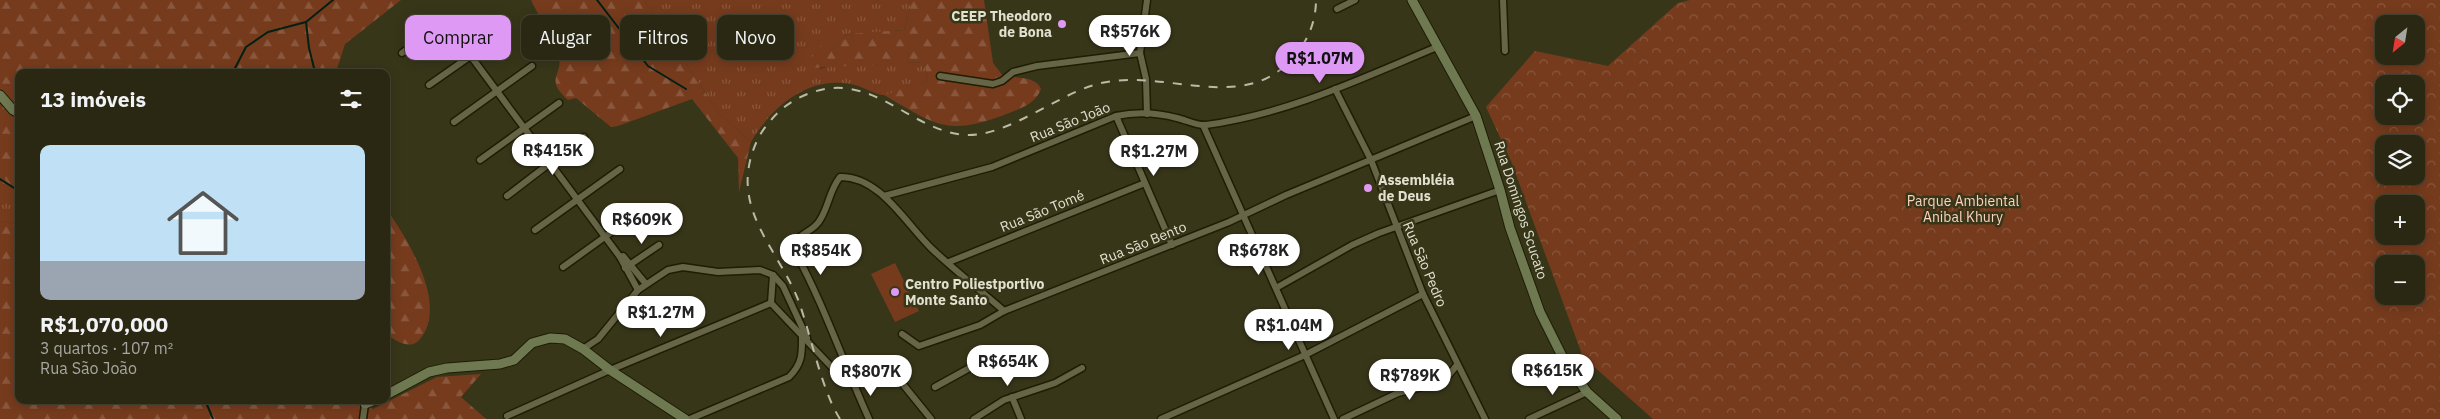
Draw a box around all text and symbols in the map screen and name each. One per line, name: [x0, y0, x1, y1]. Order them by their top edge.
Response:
place label: CEEP Theodoro de Bona: [951, 7, 1052, 41]
chip: Comprar: [405, 15, 511, 60]
chip: Alugar: [521, 15, 610, 60]
chip: Filtros: [620, 15, 707, 60]
chip: Novo: [717, 15, 794, 60]
pin: R$576K: [1089, 15, 1171, 57]
north arrow: [2375, 15, 2425, 65]
map controls: [2375, 15, 2425, 305]
marker: CEEP Theodoro de Bona: [1056, 18, 1068, 30]
text: R$576K: [1100, 21, 1160, 41]
pin: R$1.07M: [1274, 42, 1366, 84]
text: R$1.07M: [1286, 48, 1354, 68]
button: locate: [2375, 75, 2425, 125]
text: 13 imóveis: [40, 85, 146, 113]
icon: filters: [337, 85, 365, 113]
street label: Rua São João: [1027, 98, 1113, 146]
pin: R$415K: [512, 134, 594, 176]
pin: R$1.27M: [1108, 134, 1200, 177]
button: layers: [2375, 135, 2425, 185]
street label: Rua Domingos Scucato: [1490, 139, 1552, 282]
text: R$415K: [523, 140, 583, 160]
text: R$1.27M: [1120, 141, 1188, 161]
place label: Assembléia de Deus: [1378, 171, 1455, 205]
icon: home: [158, 178, 248, 268]
marker: Assembléia de Deus: [1362, 182, 1374, 194]
street label: Rua São Tomé: [997, 186, 1087, 236]
park label: Parque Ambiental Anibal Khury: [1907, 192, 2019, 226]
button: +: [2375, 195, 2425, 245]
pin: R$609K: [601, 202, 683, 245]
text: R$609K: [612, 209, 672, 229]
street label: Rua São Bento: [1097, 217, 1189, 269]
street label: Rua São Pedro: [1399, 218, 1451, 310]
pin: R$854K: [780, 234, 862, 276]
pin: R$678K: [1218, 234, 1300, 276]
text: R$854K: [791, 240, 851, 260]
text: R$678K: [1229, 240, 1289, 260]
button: −: [2375, 255, 2425, 305]
place label: Centro Poliestportivo Monte Santo: [905, 275, 1045, 309]
marker: Centro Poliestportivo Monte Santo: [889, 286, 901, 298]
pin: R$1.27M: [615, 296, 707, 338]
text: R$1.27M: [627, 302, 695, 322]
pin: R$1.04M: [1243, 308, 1335, 351]
text: R$1,070,000: [40, 310, 168, 338]
text: R$1.04M: [1255, 315, 1323, 335]
text: 3 quartos · 107 m²: [40, 338, 173, 358]
pin: R$654K: [967, 344, 1049, 387]
text: R$654K: [978, 351, 1038, 371]
pin: R$807K: [830, 354, 912, 397]
pin: R$615K: [1512, 354, 1594, 396]
text: Rua São João: [40, 358, 137, 378]
pin: R$789K: [1369, 358, 1451, 401]
text: R$615K: [1523, 360, 1583, 380]
text: R$807K: [841, 361, 901, 381]
text: R$789K: [1380, 365, 1440, 385]

